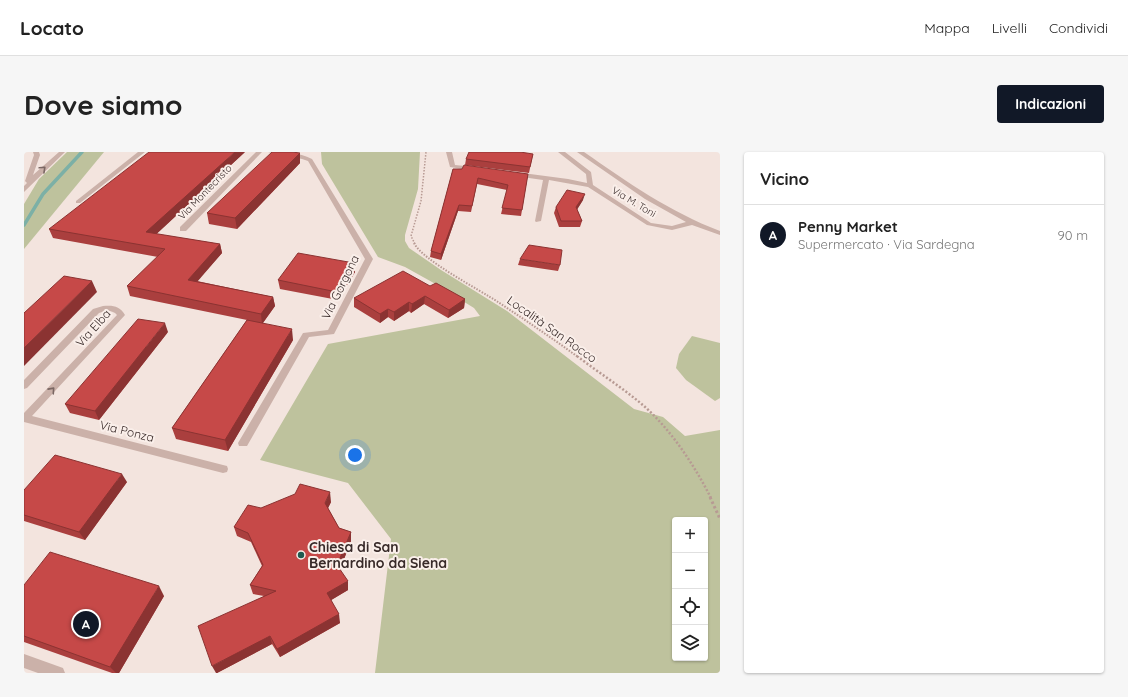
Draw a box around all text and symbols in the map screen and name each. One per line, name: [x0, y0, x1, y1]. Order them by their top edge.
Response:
text: Locato: [20, 16, 84, 40]
text: Mappa: [924, 19, 970, 37]
text: Livelli: [992, 19, 1027, 37]
text: Condividi: [1049, 19, 1108, 37]
button: Indicazioni: [997, 85, 1104, 123]
text: Dove siamo: [24, 87, 183, 122]
street label: Via Montecristo: [175, 162, 235, 222]
one-way arrow: [38, 166, 46, 174]
text: Vicino: [760, 168, 809, 189]
street label: Via M. Toni: [610, 184, 658, 220]
text: Penny Market: [798, 217, 898, 236]
text: A: [769, 227, 777, 243]
text: 90 m: [1058, 227, 1088, 243]
text: Supermercato · Via Sardegna: [798, 236, 975, 252]
street label: Via Gorgona: [318, 252, 362, 322]
street label: Località San Rocco: [504, 292, 600, 366]
street label: Via Elba: [72, 306, 114, 350]
one-way arrow: [47, 387, 55, 395]
street label: Via Ponza: [98, 417, 156, 445]
your location: [345, 445, 365, 465]
map controls: [672, 517, 708, 661]
button: +: [672, 517, 708, 553]
place label: Chiesa di San Bernardino da Siena: [309, 538, 447, 572]
marker: Chiesa di San Bernardino da Siena: [296, 550, 306, 560]
button: −: [672, 553, 708, 589]
button: locate: [672, 589, 708, 625]
pin: A: [73, 609, 99, 639]
button: layers: [672, 625, 708, 661]

